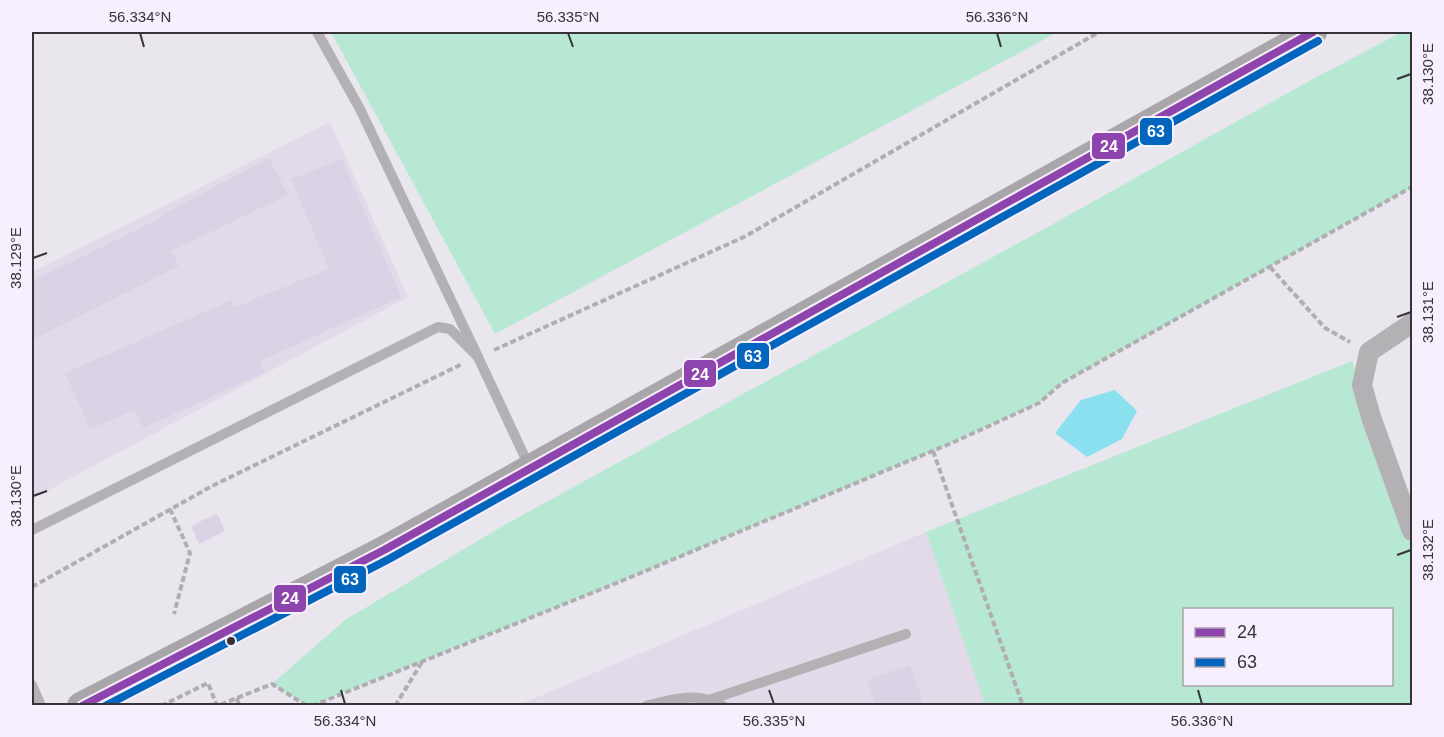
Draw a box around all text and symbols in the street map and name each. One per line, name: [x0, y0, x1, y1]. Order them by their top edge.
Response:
text: 56.334°N: [109, 8, 171, 25]
text: 56.335°N: [537, 8, 599, 25]
text: 56.336°N: [966, 8, 1028, 25]
text: 38.130°E: [1419, 43, 1436, 105]
line badge: 63: [1139, 117, 1173, 146]
text: 63: [1147, 123, 1165, 140]
line badge: 24: [1091, 132, 1126, 160]
text: 24: [1100, 138, 1118, 155]
text: 38.129°E: [7, 227, 24, 289]
text: 38.131°E: [1419, 281, 1436, 343]
line badge: 63: [736, 342, 770, 370]
text: 63: [744, 348, 762, 365]
line badge: 24: [683, 359, 717, 388]
text: 24: [691, 366, 709, 383]
text: 38.130°E: [7, 465, 24, 527]
text: 38.132°E: [1419, 519, 1436, 581]
line badge: 63: [333, 565, 367, 594]
text: 63: [341, 571, 359, 588]
line badge: 24: [273, 584, 307, 613]
text: 24: [281, 590, 299, 607]
legend: [1183, 608, 1393, 686]
text: 24: [1237, 622, 1257, 642]
unlabelled marker: [225, 635, 237, 647]
text: 63: [1237, 652, 1257, 672]
text: 56.334°N: [314, 712, 376, 729]
text: 56.335°N: [743, 712, 805, 729]
text: 56.336°N: [1171, 712, 1233, 729]

